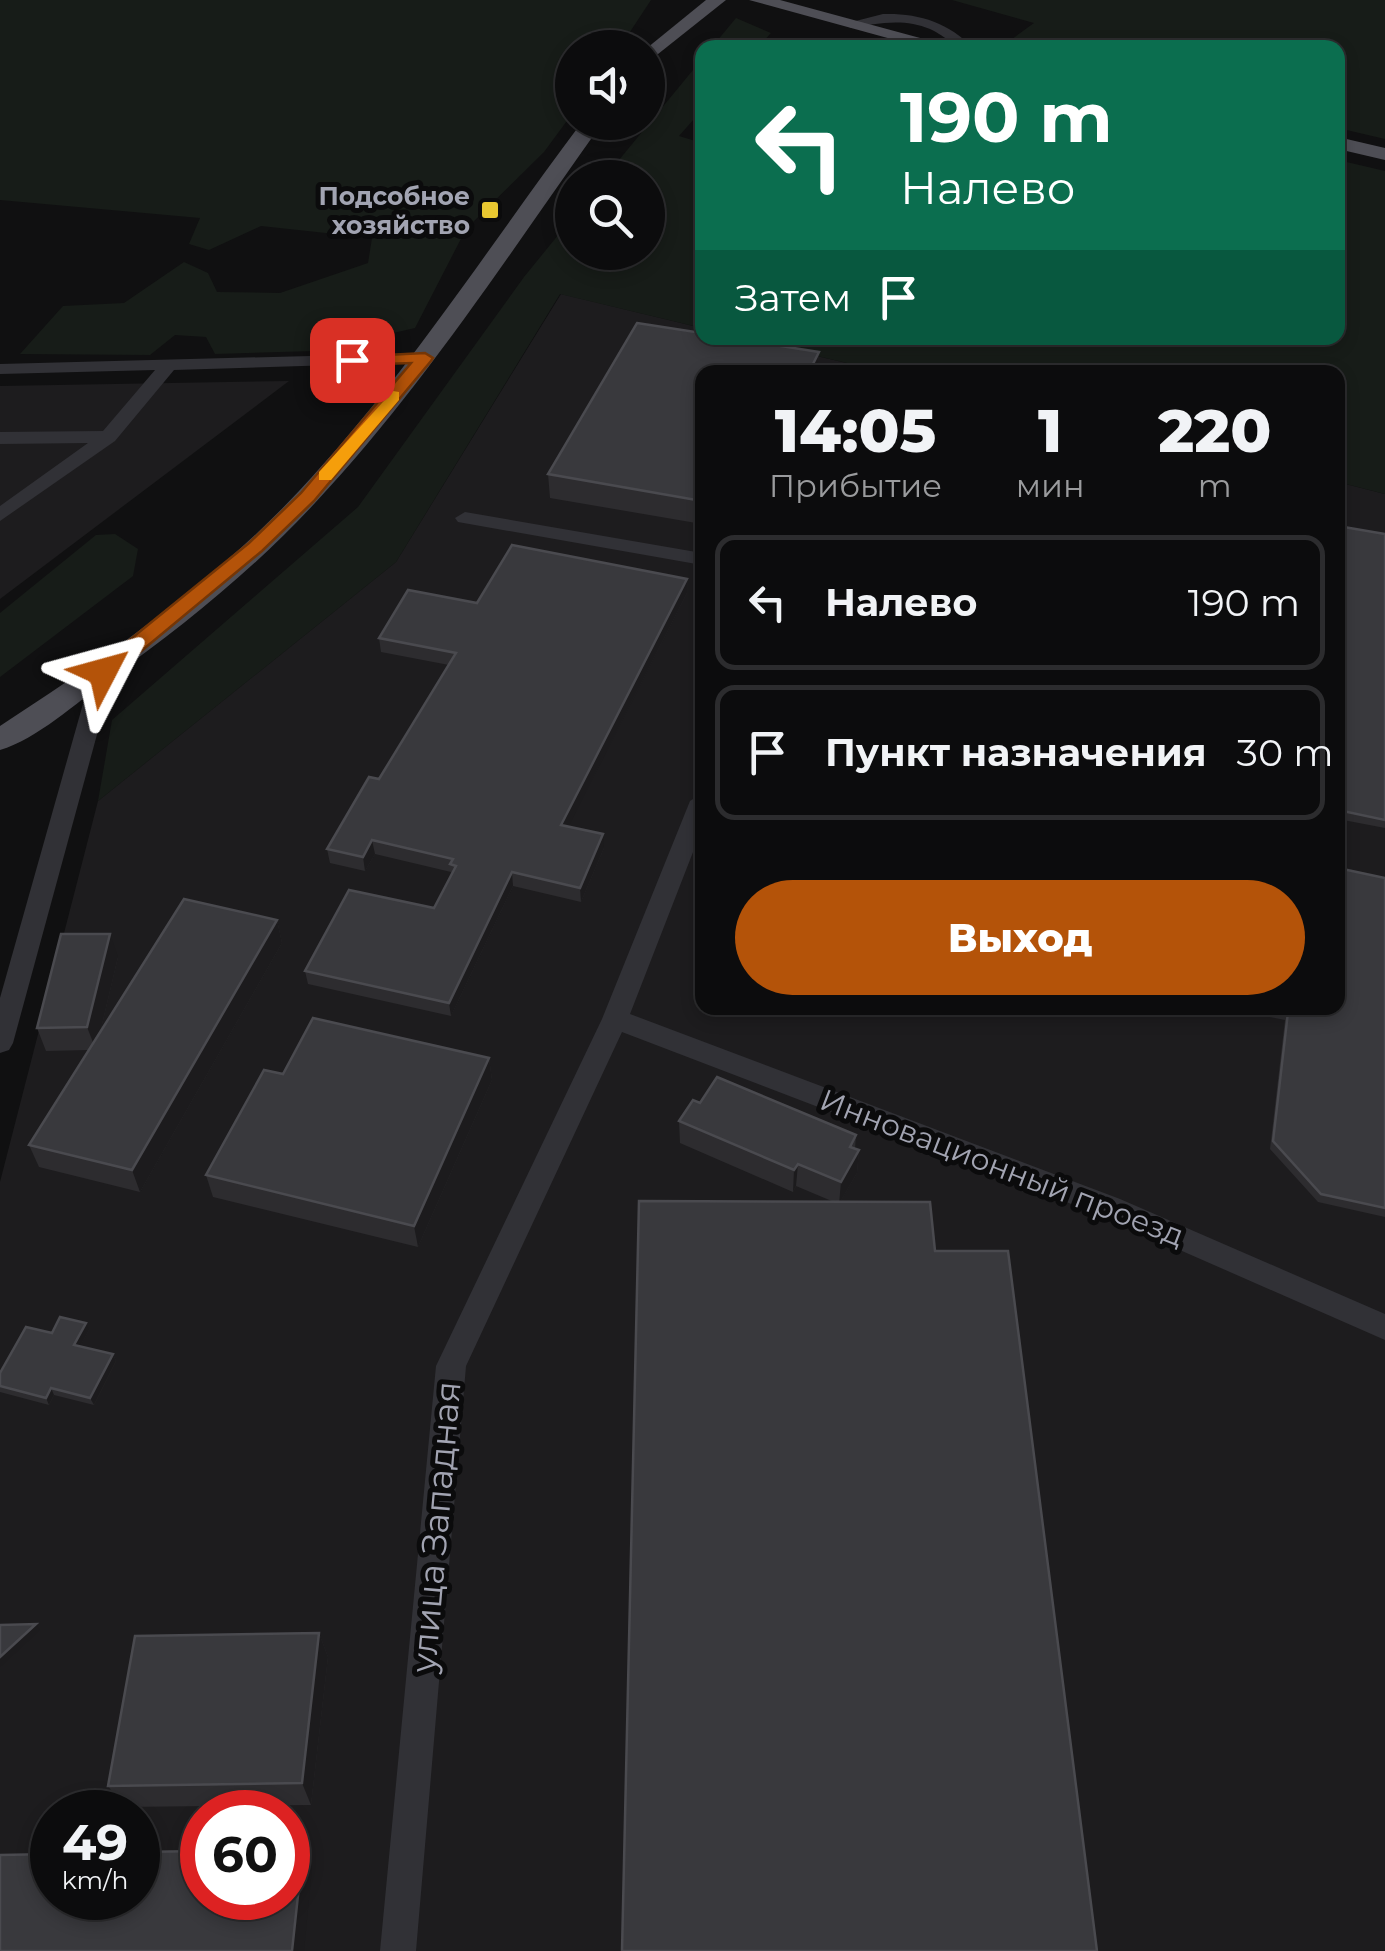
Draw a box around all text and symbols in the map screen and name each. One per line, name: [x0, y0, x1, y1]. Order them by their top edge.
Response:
map controls: [555, 30, 665, 270]
button: sound: [555, 30, 665, 140]
text: 190 m: [900, 74, 1113, 160]
icon: left: [735, 80, 865, 210]
button: search: [555, 160, 665, 270]
text: Налево: [900, 160, 1075, 215]
place label: Подсобное хозяйство: [318, 181, 470, 240]
marker: Подсобное хозяйство: [479, 199, 501, 221]
icon: arrive: [871, 270, 926, 325]
text: Затем: [735, 274, 851, 321]
pin: [310, 318, 395, 403]
icon: arrive: [325, 333, 380, 388]
text: 14:05: [775, 394, 936, 467]
text: 1: [1038, 394, 1062, 467]
text: 220: [1158, 394, 1271, 467]
text: Прибытие: [769, 466, 942, 505]
text: мин: [1016, 466, 1085, 505]
text: m: [1198, 466, 1232, 505]
icon: left: [740, 575, 795, 630]
text: Налево: [825, 579, 977, 626]
text: 190 m: [1188, 579, 1300, 626]
position arrow: [51, 620, 155, 724]
icon: arrive: [740, 725, 795, 780]
text: Пункт назначения: [825, 729, 1207, 776]
text: 30 m: [1237, 729, 1333, 776]
button: Выход: [735, 880, 1305, 995]
street label: Инновационный проезд: [815, 1081, 1189, 1254]
street label: улица Западная: [401, 1379, 470, 1676]
speed limit sign: 60: [180, 1790, 310, 1920]
text: 49: [62, 1812, 128, 1873]
text: km/h: [62, 1865, 128, 1895]

